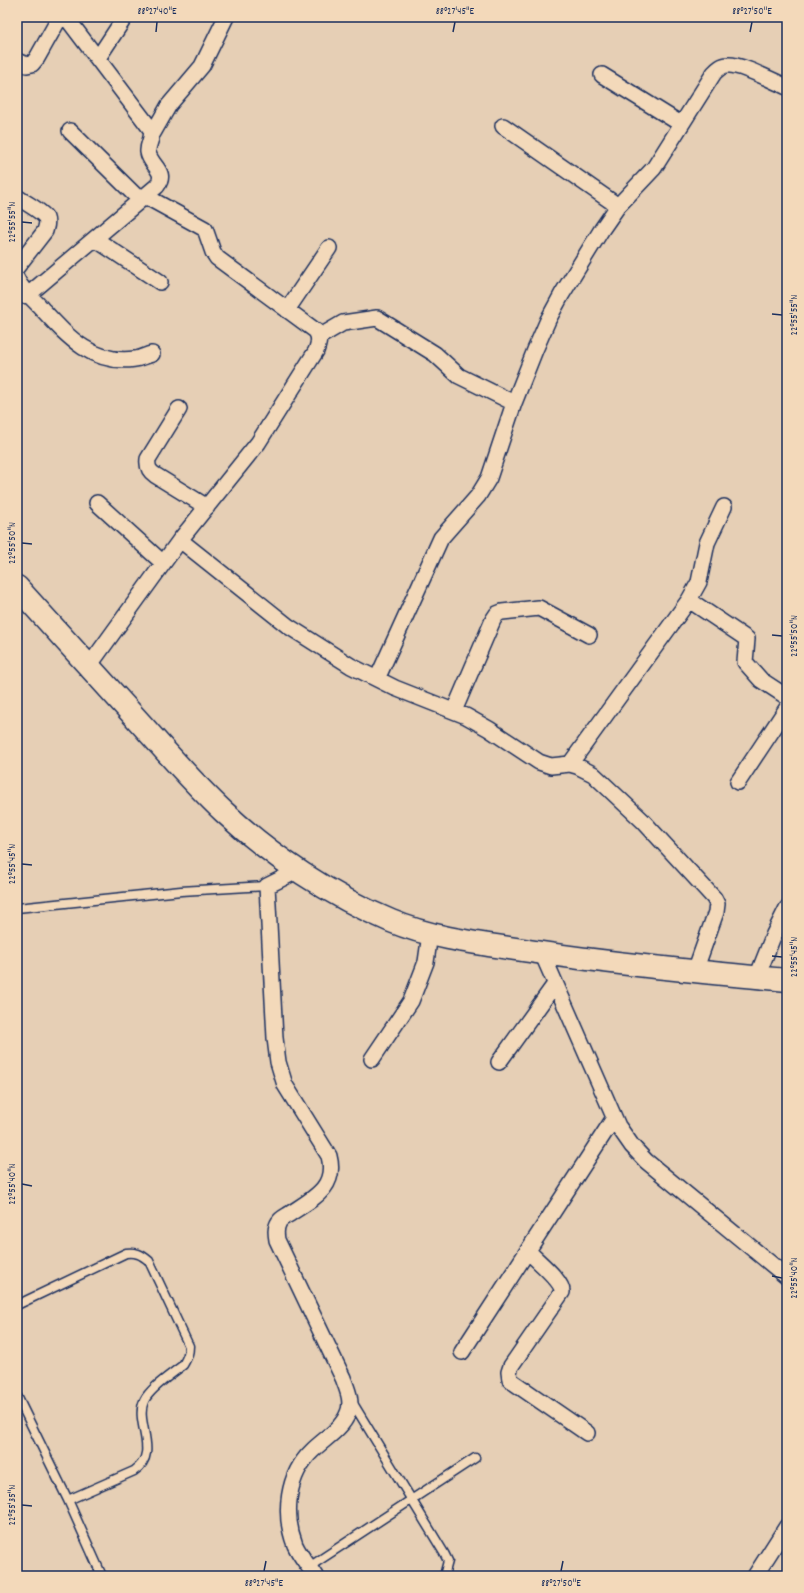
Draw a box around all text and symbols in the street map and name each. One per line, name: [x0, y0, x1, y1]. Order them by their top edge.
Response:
text: 88°27'40"E: [137, 5, 177, 19]
text: 88°27'45"E: [436, 5, 475, 19]
text: 88°27'50"E: [732, 5, 772, 19]
text: 22°55'55"N: [6, 201, 20, 242]
text: 22°55'55"N: [788, 294, 802, 335]
text: 22°55'50"N: [6, 522, 20, 564]
text: 22°55'50"N: [788, 615, 802, 657]
text: 22°55'45"N: [6, 844, 20, 884]
text: 22°55'45"N: [788, 937, 802, 977]
text: 22°55'40"N: [6, 1163, 20, 1205]
text: 22°55'40"N: [788, 1257, 802, 1299]
text: 22°55'35"N: [6, 1485, 20, 1525]
text: 88°27'45"E: [245, 1577, 284, 1591]
text: 88°27'50"E: [541, 1577, 581, 1591]

